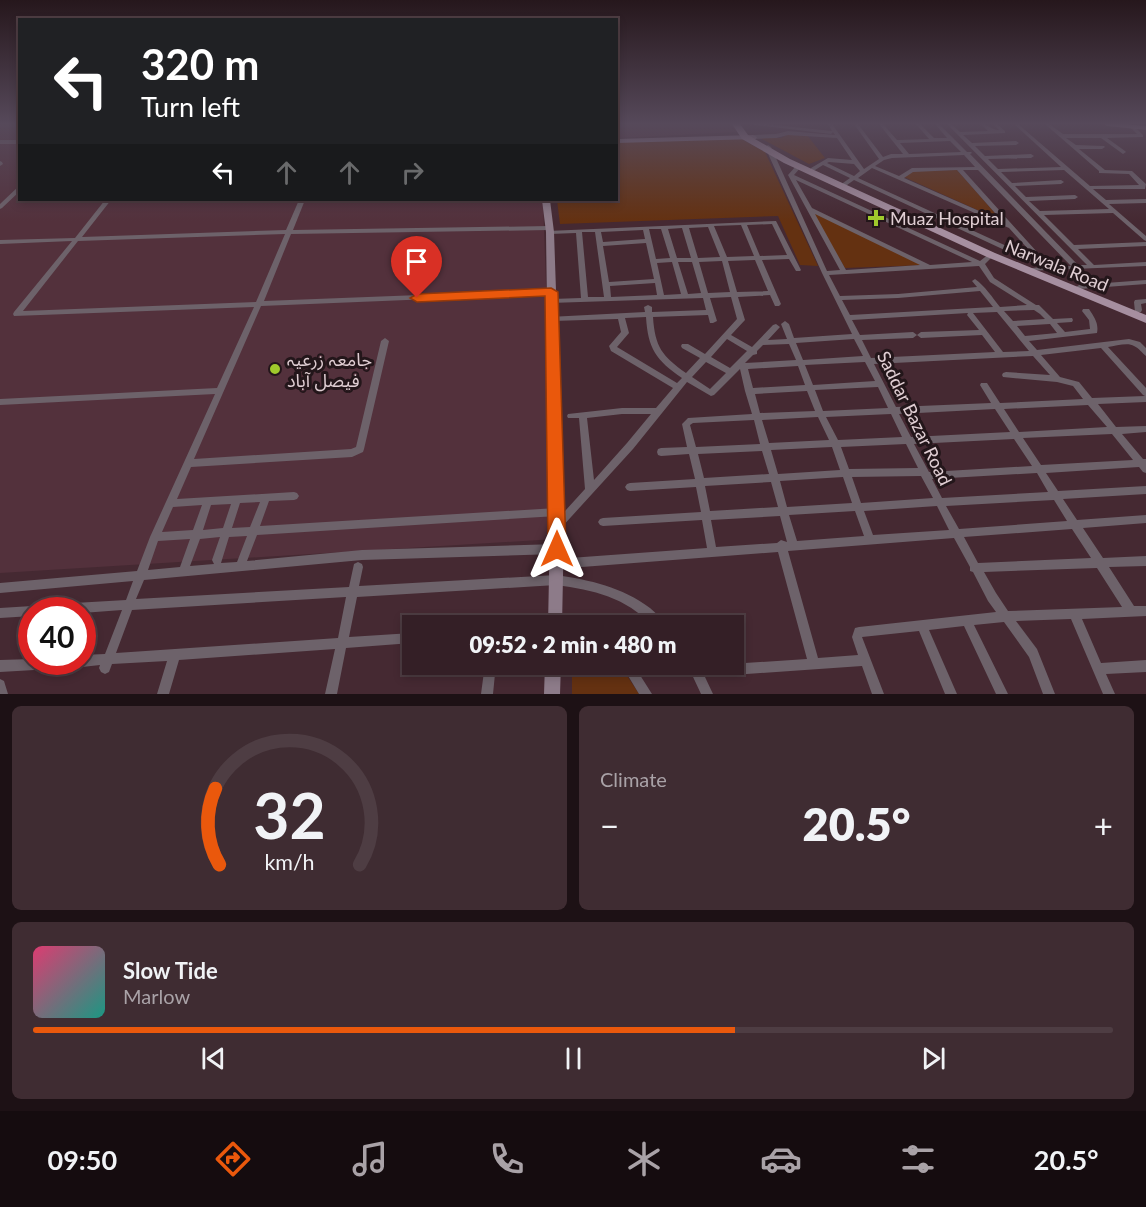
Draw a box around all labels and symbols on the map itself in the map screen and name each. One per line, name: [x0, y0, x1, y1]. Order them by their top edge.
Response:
place label: Muaz Hospital: [890, 207, 1004, 229]
marker: Muaz Hospital: [867, 209, 885, 227]
street label: Narwala Road: [1002, 234, 1112, 296]
pin: [391, 236, 442, 298]
street label: Saddar Bazar Road: [873, 347, 957, 489]
place label: جامعہ زرعیہ فیصل آباد: [287, 348, 372, 392]
marker: جامعہ زرعیہ فیصل آباد: [268, 362, 282, 376]
position arrow: [525, 517, 589, 581]
speed limit sign: 40: [18, 597, 96, 675]

